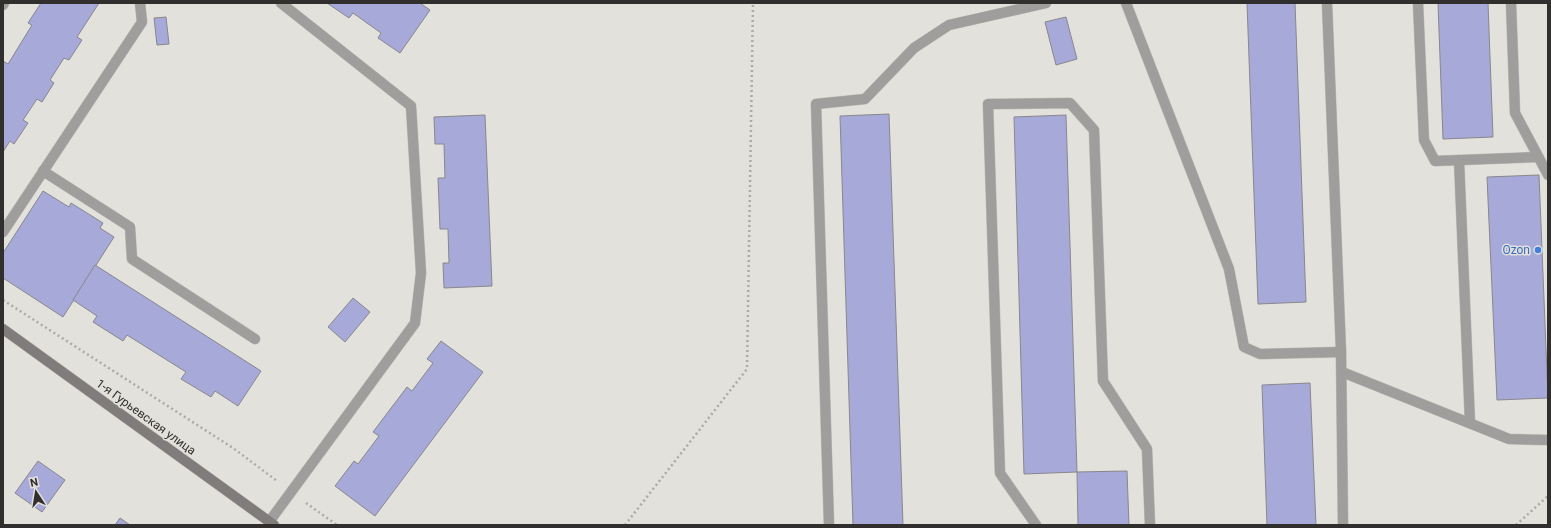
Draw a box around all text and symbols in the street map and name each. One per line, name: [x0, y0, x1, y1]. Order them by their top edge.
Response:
place label: Ozon: [1502, 243, 1530, 257]
marker: Ozon: [1533, 245, 1543, 255]
street label: 1-я Гурьевская улица: [94, 376, 198, 458]
north arrow: [16, 472, 56, 512]
text: N: [29, 475, 39, 490]

